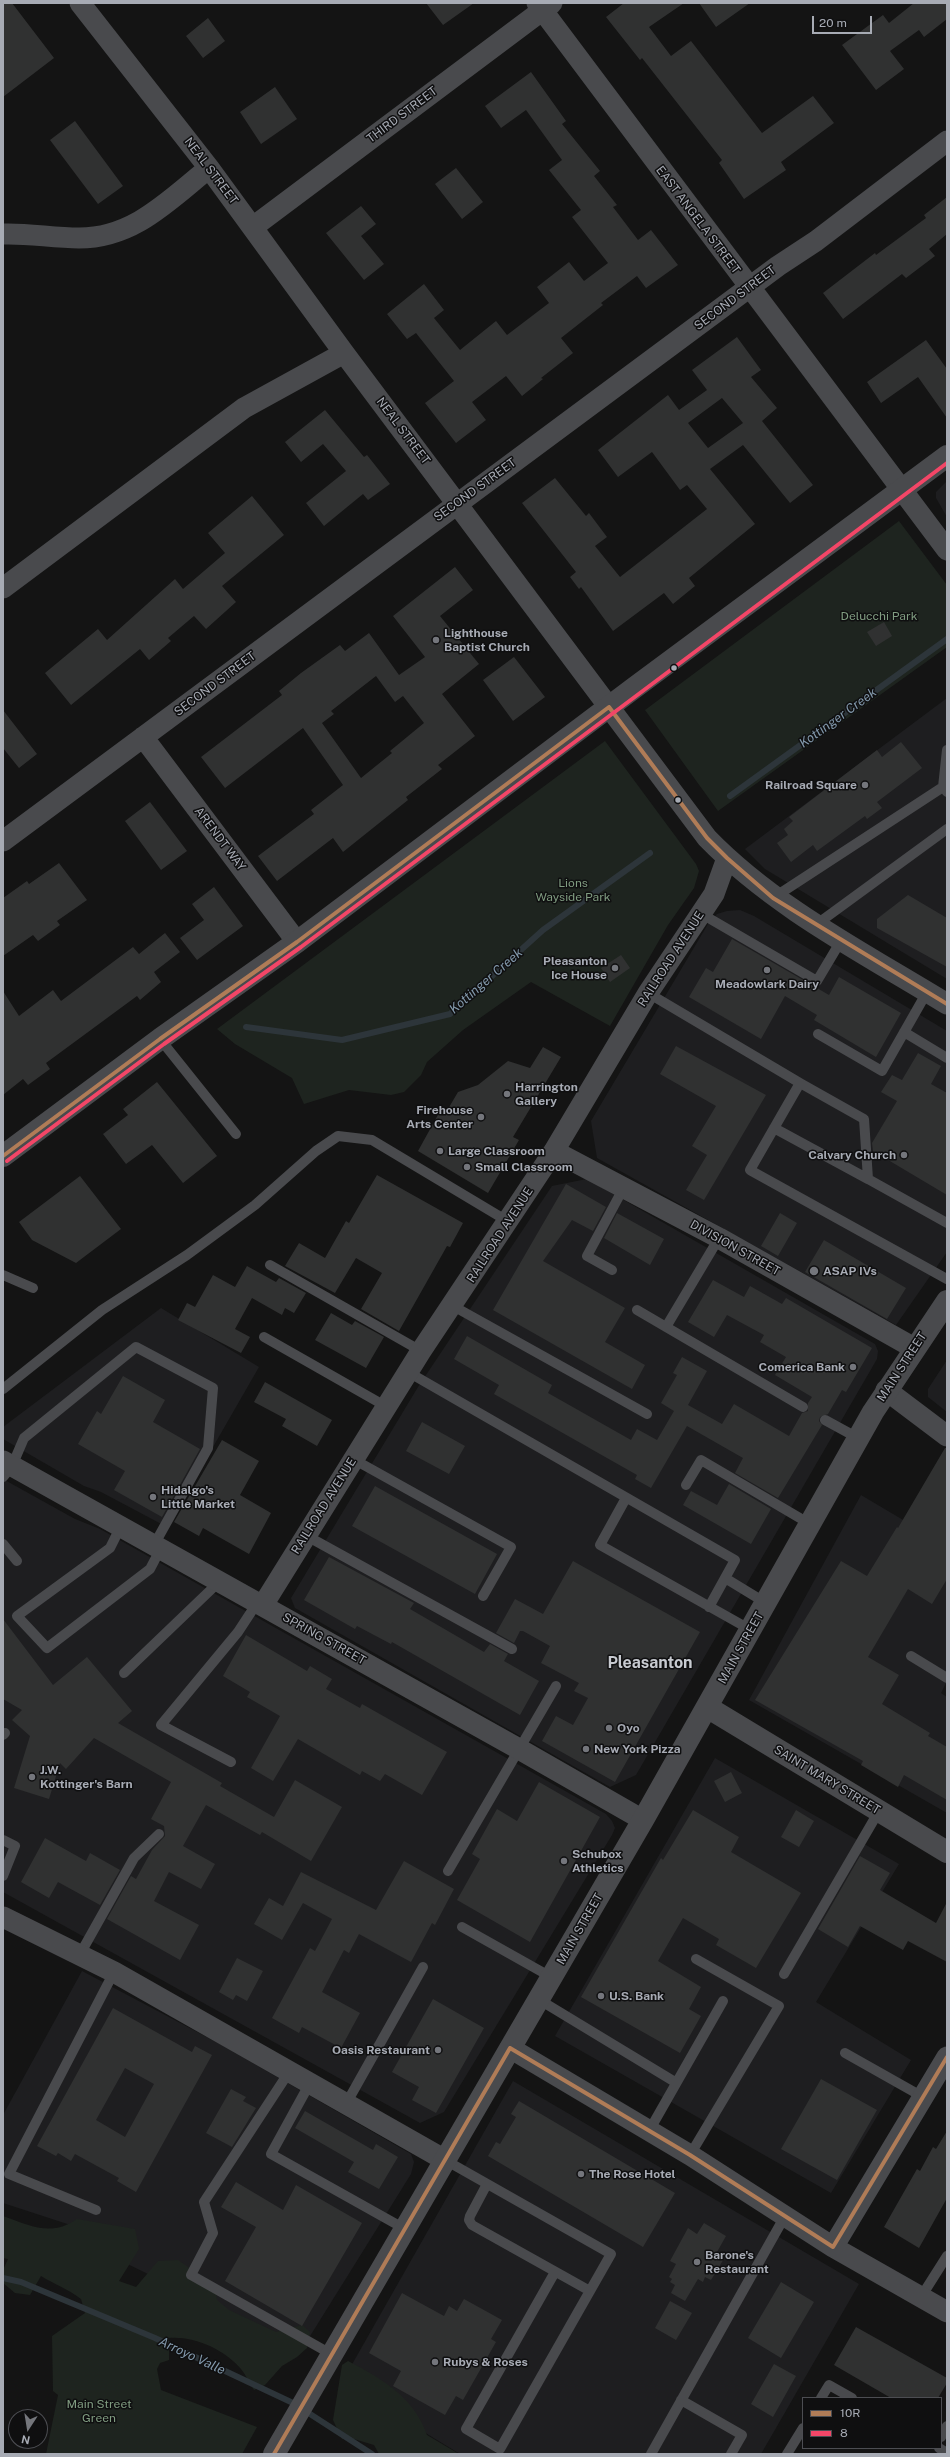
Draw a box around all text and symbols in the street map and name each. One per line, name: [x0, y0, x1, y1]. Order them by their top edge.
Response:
scale bar: [814, 8, 874, 34]
text: 20 m: [819, 16, 847, 30]
street label: THIRD STREET: [364, 84, 440, 146]
street label: NEAL STREET: [181, 135, 241, 207]
street label: EAST ANGELA STREET: [653, 163, 743, 277]
street label: SECOND STREET: [691, 263, 779, 333]
street label: NEAL STREET: [373, 395, 433, 467]
street label: SECOND STREET: [431, 455, 519, 525]
park label: Delucchi Park: [841, 609, 917, 623]
place label: Lighthouse Baptist Church: [444, 626, 530, 654]
marker: Lighthouse Baptist Church: [431, 635, 441, 645]
street label: SECOND STREET: [171, 649, 259, 719]
unlabelled marker: [669, 663, 679, 673]
water label: Kottinger Creek: [796, 685, 880, 751]
place label: Railroad Square: [765, 778, 857, 792]
marker: Railroad Square: [860, 780, 870, 790]
unlabelled marker: [673, 795, 683, 805]
street label: ARENDT WAY: [191, 804, 249, 874]
park label: Lions Wayside Park: [535, 876, 611, 904]
street label: RAILROAD AVENUE: [635, 909, 707, 1009]
water label: Kottinger Creek: [446, 945, 526, 1017]
place label: Pleasanton Ice House: [543, 954, 607, 982]
marker: Pleasanton Ice House: [610, 963, 620, 973]
marker: Meadowlark Dairy: [762, 965, 772, 975]
place label: Meadowlark Dairy: [715, 977, 819, 991]
place label: Harrington Gallery: [515, 1080, 578, 1108]
marker: Harrington Gallery: [502, 1089, 512, 1099]
place label: Firehouse Arts Center: [406, 1103, 473, 1131]
marker: Firehouse Arts Center: [476, 1112, 486, 1122]
place label: Large Classroom: [448, 1144, 545, 1158]
marker: Large Classroom: [435, 1146, 445, 1156]
place label: Calvary Church: [808, 1148, 896, 1162]
marker: Calvary Church: [899, 1150, 909, 1160]
place label: Small Classroom: [475, 1160, 573, 1174]
marker: Small Classroom: [462, 1162, 472, 1172]
street label: RAILROAD AVENUE: [464, 1185, 536, 1285]
street label: DIVISION STREET: [687, 1217, 783, 1279]
place label: ASAP IVs: [823, 1264, 877, 1278]
marker: ASAP IVs: [808, 1265, 820, 1277]
street label: MAIN STREET: [874, 1330, 930, 1404]
place label: Comerica Bank: [759, 1360, 845, 1374]
marker: Comerica Bank: [848, 1362, 858, 1372]
street label: RAILROAD AVENUE: [289, 1455, 359, 1557]
place label: Hidalgo's Little Market: [161, 1483, 235, 1511]
marker: Hidalgo's Little Market: [148, 1492, 158, 1502]
street label: SPRING STREET: [280, 1610, 368, 1668]
street label: MAIN STREET: [715, 1610, 767, 1686]
district label: Pleasanton: [607, 1653, 693, 1673]
place label: Oyo: [617, 1721, 640, 1735]
marker: Oyo: [604, 1723, 614, 1733]
place label: New York Pizza: [594, 1742, 681, 1756]
street label: SAINT MARY STREET: [771, 1743, 883, 1817]
marker: New York Pizza: [581, 1744, 591, 1754]
place label: J.W. Kottinger's Barn: [40, 1763, 133, 1791]
marker: J.W. Kottinger's Barn: [27, 1772, 37, 1782]
place label: Schubox Athletics: [572, 1847, 624, 1875]
marker: Schubox Athletics: [559, 1856, 569, 1866]
street label: MAIN STREET: [554, 1891, 606, 1967]
place label: U.S. Bank: [609, 1989, 664, 2003]
marker: U.S. Bank: [596, 1991, 606, 2001]
place label: Oasis Restaurant: [332, 2043, 430, 2057]
marker: Oasis Restaurant: [433, 2045, 443, 2055]
place label: The Rose Hotel: [589, 2167, 676, 2181]
marker: The Rose Hotel: [576, 2169, 586, 2179]
place label: Barone's Restaurant: [705, 2248, 769, 2276]
marker: Barone's Restaurant: [692, 2257, 702, 2267]
water label: Arroyo Valle: [156, 2334, 228, 2378]
place label: Rubys & Roses: [443, 2355, 528, 2369]
marker: Rubys & Roses: [430, 2357, 440, 2367]
park label: Main Street Green: [66, 2397, 132, 2425]
legend: [802, 2397, 942, 2449]
text: 10R: [840, 2406, 860, 2420]
north arrow: [8, 2409, 48, 2449]
text: 8: [840, 2426, 848, 2440]
text: N: [20, 2433, 31, 2447]

